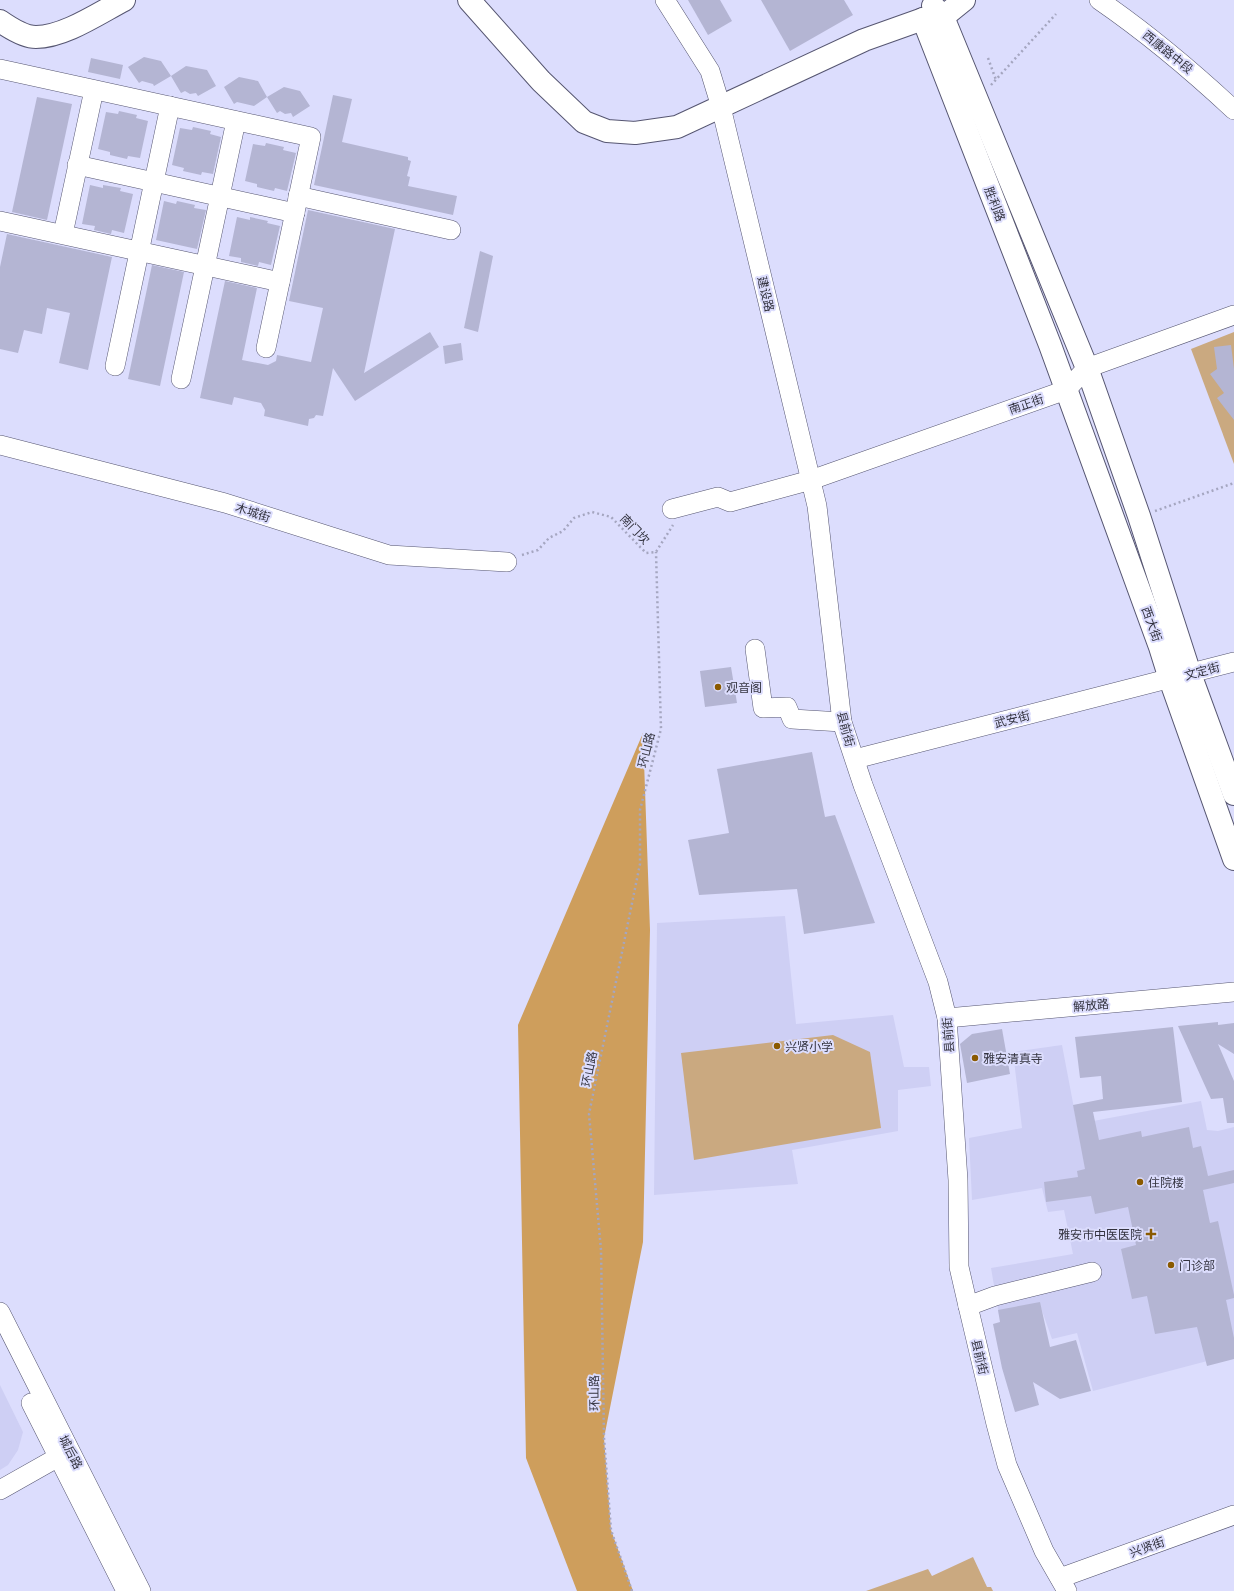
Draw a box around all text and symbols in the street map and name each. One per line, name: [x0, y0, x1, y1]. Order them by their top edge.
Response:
street label: 西康路中段: [1140, 27, 1196, 77]
street label: 胜利路: [982, 185, 1008, 223]
street label: 建设路: [755, 275, 777, 313]
street label: 南正街: [1007, 391, 1045, 417]
street label: 木城街: [234, 499, 272, 525]
street label: 南门坎: [617, 511, 653, 547]
street label: 西大街: [1139, 605, 1165, 643]
street label: 文定街: [1183, 659, 1221, 683]
place label: 观音阁: [726, 680, 762, 695]
marker: 观音阁: [713, 682, 723, 692]
street label: 武安街: [993, 707, 1031, 731]
street label: 县前街: [834, 710, 858, 748]
street label: 环山路: [634, 731, 658, 769]
street label: 解放路: [1072, 996, 1110, 1014]
street label: 县前街: [939, 1016, 957, 1054]
place label: 兴贤小学: [785, 1039, 833, 1054]
marker: 兴贤小学: [772, 1041, 782, 1051]
street label: 环山路: [578, 1050, 600, 1088]
place label: 雅安清真寺: [983, 1051, 1043, 1066]
marker: 雅安清真寺: [970, 1053, 980, 1063]
place label: 住院楼: [1148, 1175, 1184, 1190]
marker: 住院楼: [1135, 1177, 1145, 1187]
place label: 雅安市中医医院: [1058, 1227, 1142, 1242]
marker: 雅安市中医医院: [1145, 1228, 1157, 1240]
place label: 门诊部: [1179, 1258, 1215, 1273]
marker: 门诊部: [1166, 1260, 1176, 1270]
street label: 县前街: [969, 1338, 991, 1376]
street label: 环山路: [586, 1375, 602, 1411]
street label: 城后路: [56, 1433, 86, 1471]
street label: 兴贤街: [1128, 1534, 1166, 1560]

